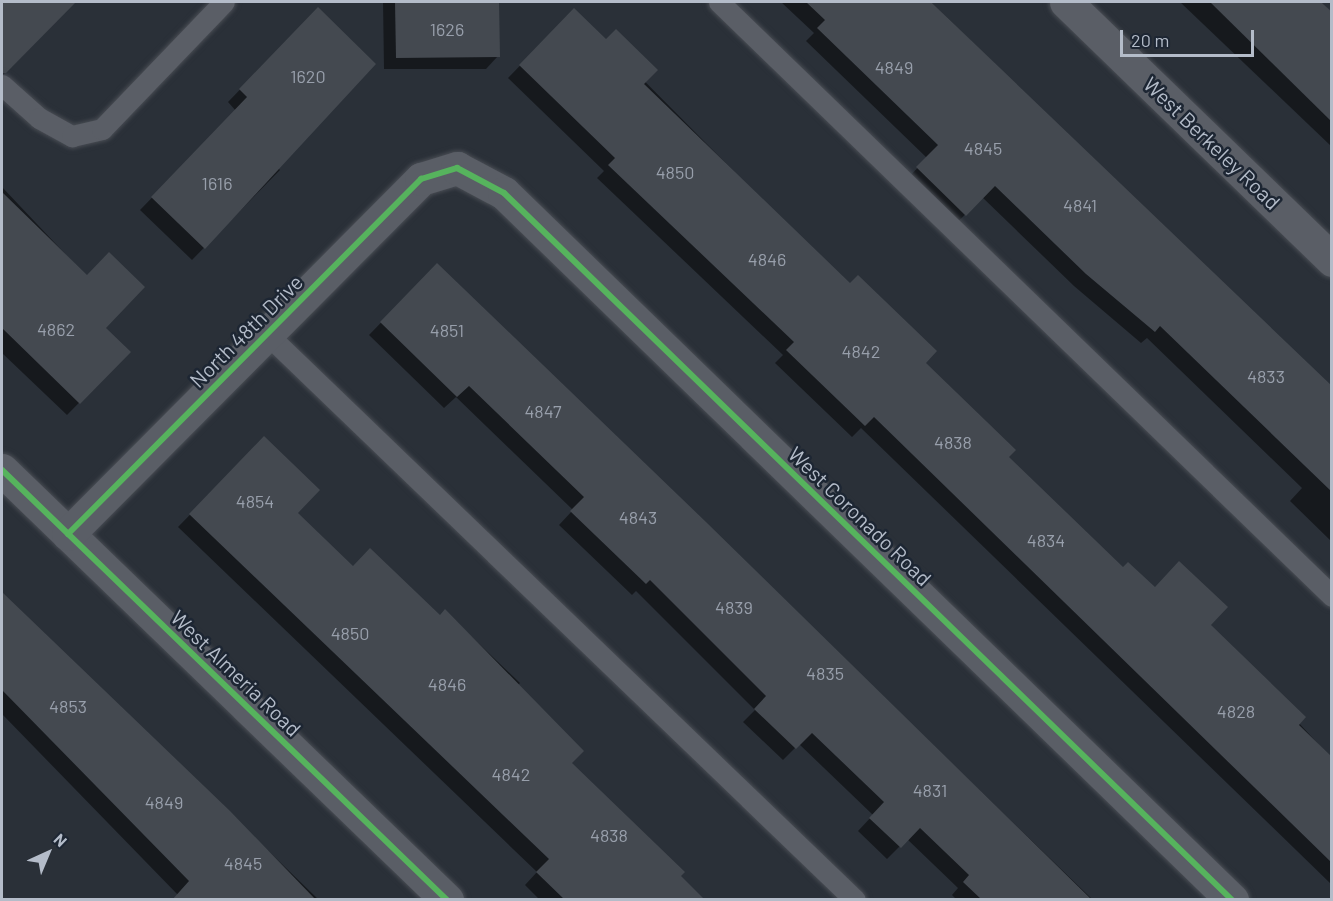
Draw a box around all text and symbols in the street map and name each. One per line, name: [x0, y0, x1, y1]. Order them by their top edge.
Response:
house number: 1626: [430, 18, 464, 40]
scale bar: [1123, 18, 1256, 56]
text: 20 m: [1131, 29, 1169, 51]
house number: 4849: [875, 56, 913, 78]
house number: 1620: [290, 65, 326, 87]
street label: West Berkeley Road: [1139, 72, 1285, 214]
house number: 4845: [964, 137, 1002, 159]
house number: 4850: [656, 161, 694, 183]
house number: 1616: [202, 172, 232, 194]
house number: 4841: [1063, 194, 1097, 216]
house number: 4846: [748, 248, 786, 270]
street label: North 48th Drive: [184, 269, 308, 393]
house number: 4862: [37, 318, 75, 340]
house number: 4851: [430, 319, 464, 341]
house number: 4842: [842, 340, 880, 362]
house number: 4833: [1247, 365, 1285, 387]
house number: 4847: [524, 400, 562, 422]
house number: 4838: [934, 431, 972, 453]
street label: West Coronado Road: [783, 441, 937, 591]
house number: 4854: [236, 490, 274, 512]
house number: 4843: [619, 506, 657, 528]
house number: 4834: [1027, 529, 1065, 551]
house number: 4839: [715, 596, 753, 618]
street label: West Almeria Road: [166, 605, 306, 741]
house number: 4850: [331, 622, 369, 644]
house number: 4835: [806, 662, 844, 684]
house number: 4846: [428, 673, 466, 695]
house number: 4853: [49, 695, 87, 717]
house number: 4828: [1217, 700, 1255, 722]
house number: 4842: [492, 763, 530, 785]
house number: 4831: [913, 779, 947, 801]
house number: 4849: [145, 791, 183, 813]
north arrow: [18, 823, 78, 883]
house number: 4838: [590, 824, 628, 846]
text: N: [50, 829, 71, 850]
house number: 4845: [224, 852, 262, 874]

